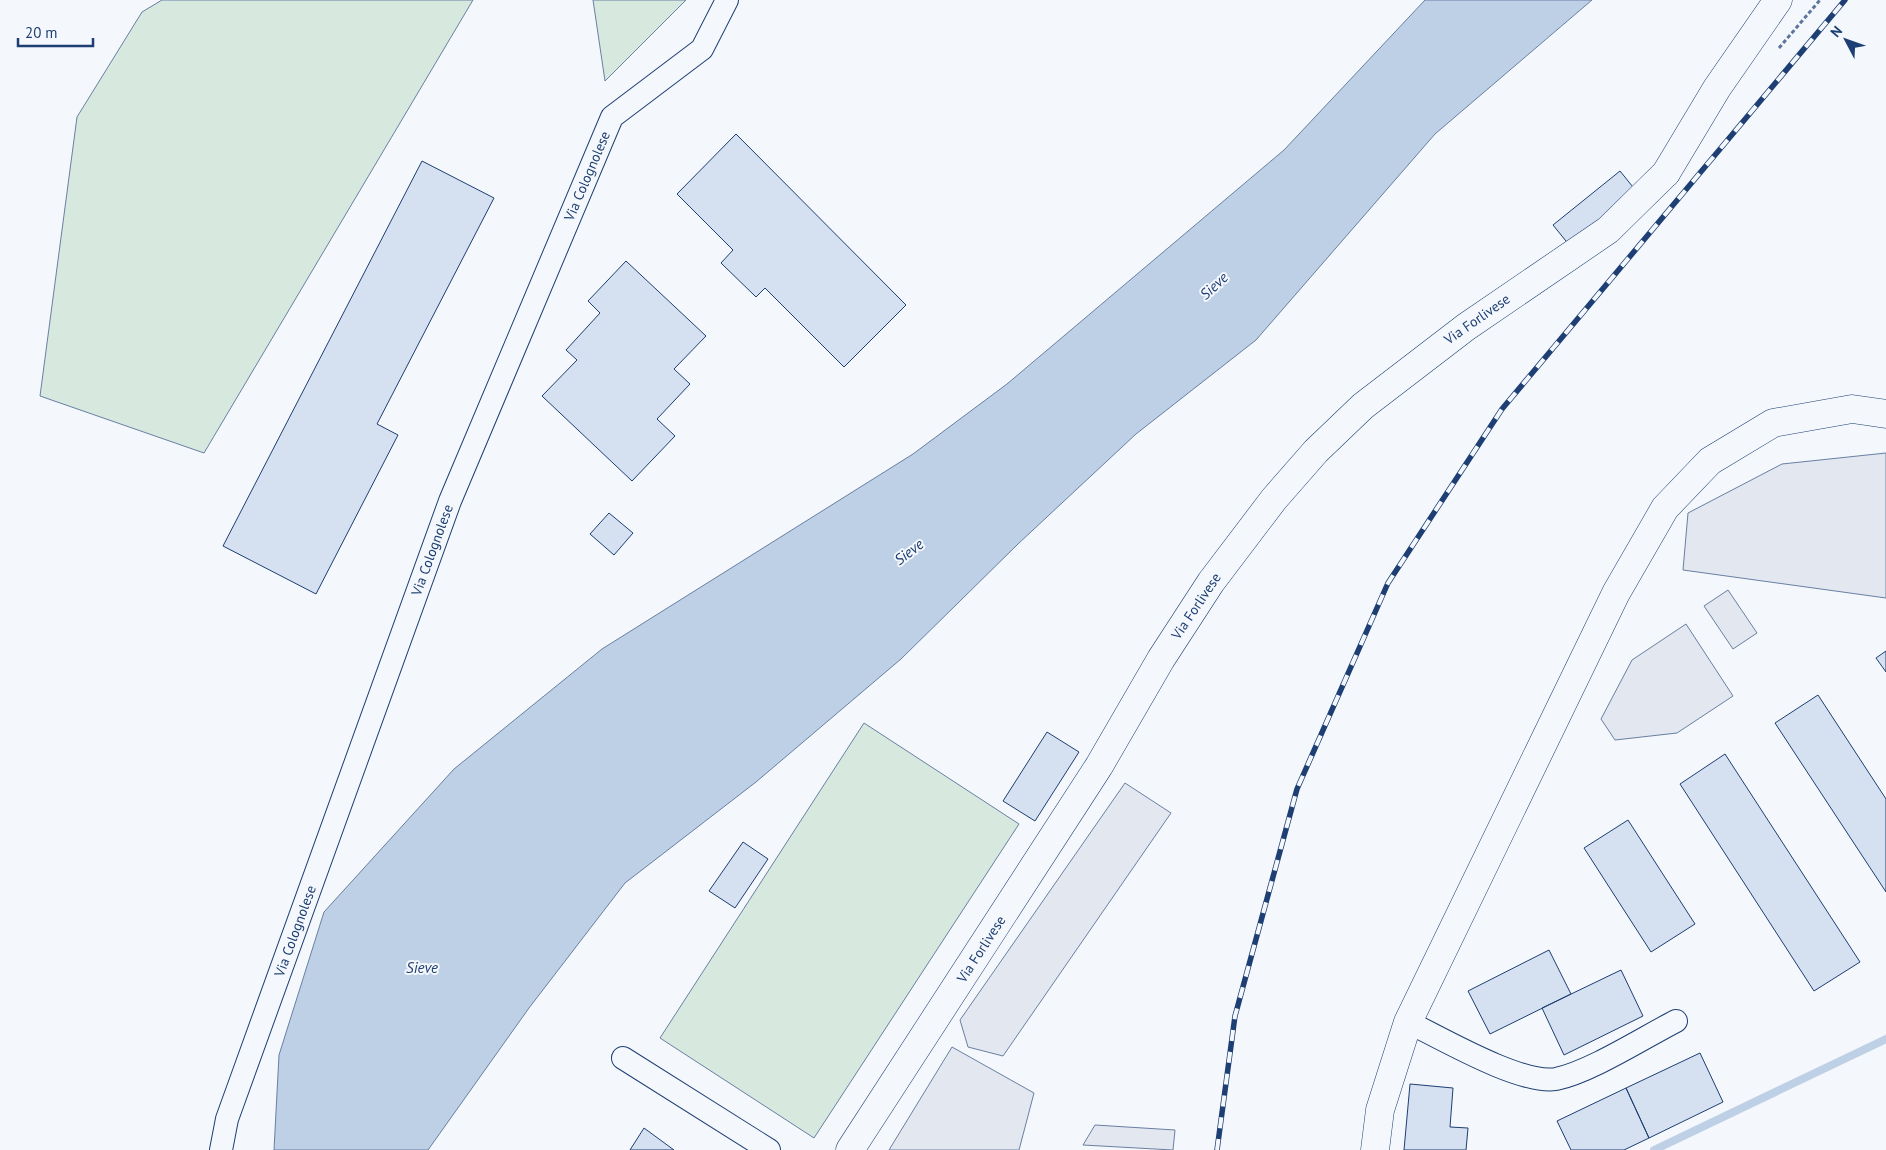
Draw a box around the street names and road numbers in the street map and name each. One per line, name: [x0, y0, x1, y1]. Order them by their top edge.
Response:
street label: Via Colognolese: [560, 128, 614, 225]
street label: Via Forlivese: [1440, 290, 1513, 349]
street label: Via Colognolese: [407, 502, 457, 599]
street label: Via Forlivese: [1167, 569, 1225, 644]
street label: Via Colognolese: [270, 883, 320, 980]
street label: Via Forlivese: [952, 912, 1009, 987]

